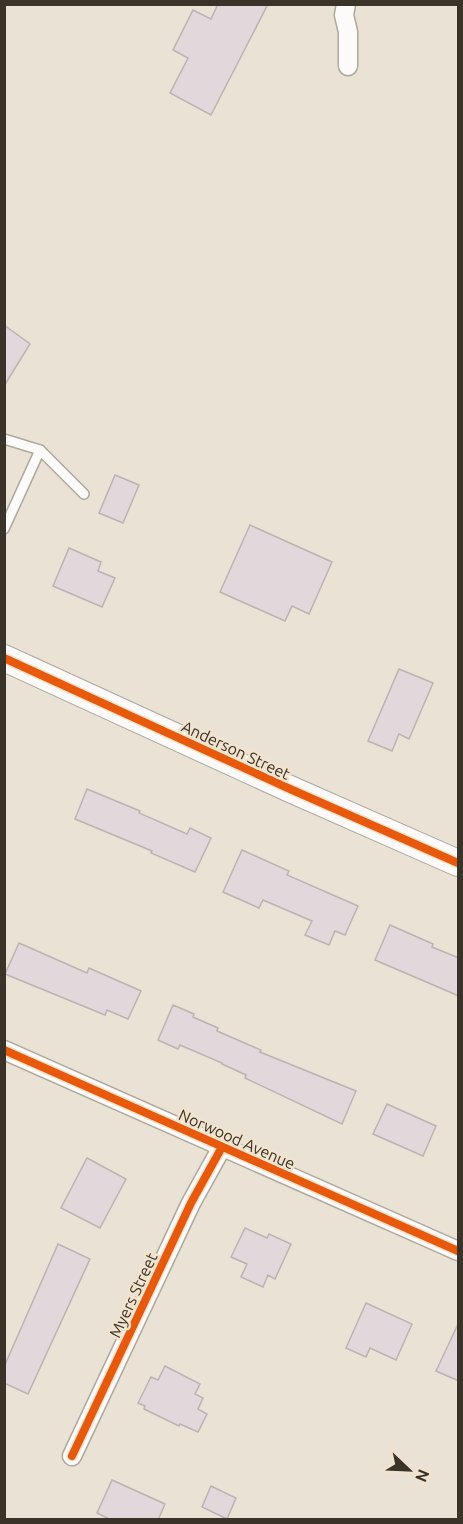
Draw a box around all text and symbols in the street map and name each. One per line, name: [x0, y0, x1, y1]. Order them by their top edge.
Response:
street label: Anderson Street: [179, 717, 294, 783]
street label: Norwood Avenue: [176, 1105, 298, 1173]
street label: Myers Street: [105, 1249, 161, 1340]
north arrow: [379, 1440, 439, 1500]
text: N: [412, 1467, 433, 1485]

